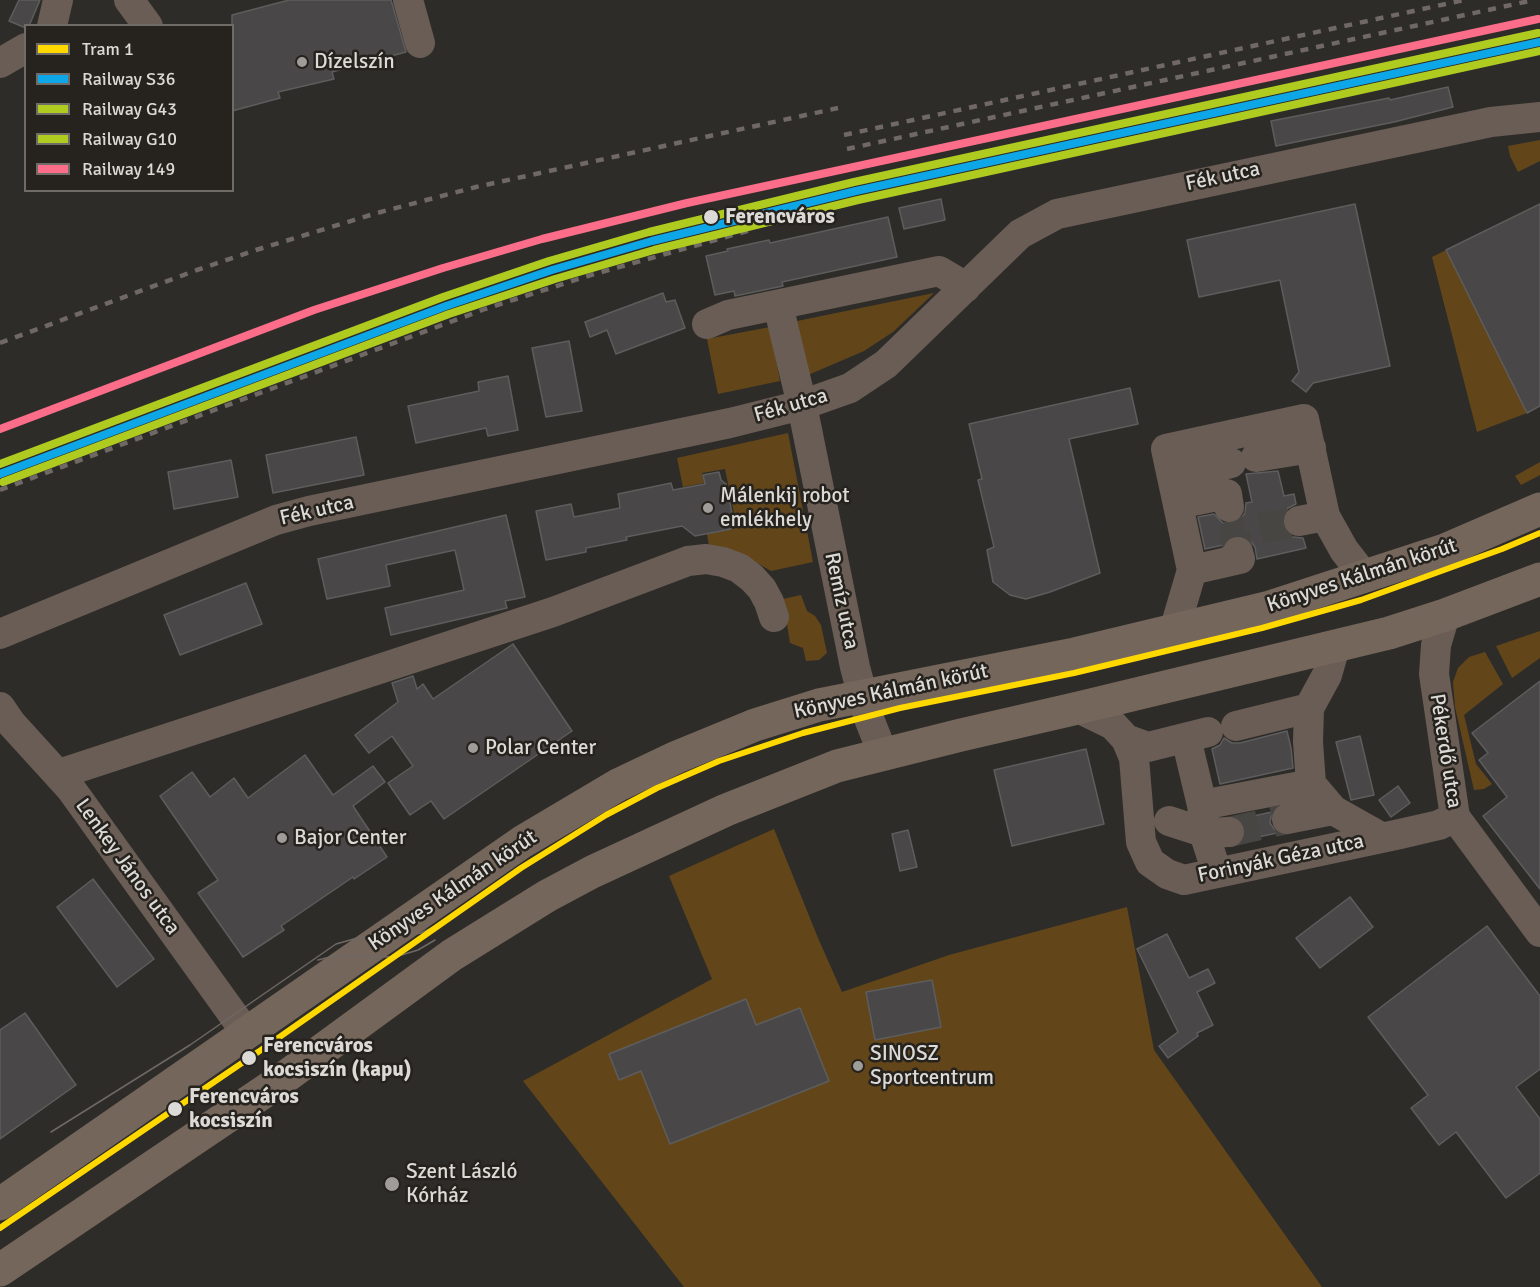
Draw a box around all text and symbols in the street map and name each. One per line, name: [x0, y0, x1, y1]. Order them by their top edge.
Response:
legend: [24, 24, 234, 192]
text: Tram 1: [82, 38, 134, 60]
place label: Dízelszín: [314, 49, 395, 75]
marker: Dízelszín: [295, 55, 309, 69]
text: Railway S36: [82, 68, 175, 90]
text: Railway G43: [82, 98, 177, 120]
text: Railway G10: [82, 128, 177, 150]
street label: Fék utca: [1184, 157, 1262, 197]
text: Railway 149: [82, 158, 175, 180]
place label: Ferencváros: [725, 204, 835, 230]
marker: Ferencváros: [702, 208, 720, 226]
street label: Fék utca: [751, 384, 831, 428]
place label: Málenkij robot emlékhely: [720, 483, 849, 533]
street label: Fék utca: [278, 490, 356, 532]
marker: Málenkij robot emlékhely: [701, 501, 715, 515]
street label: Könyves Kálmán körút: [1264, 533, 1460, 619]
street label: Remíz utca: [818, 550, 864, 652]
street label: Könyves Kálmán körút: [792, 659, 990, 725]
street label: Pékerdő utca: [1423, 692, 1467, 810]
place label: Polar Center: [485, 735, 596, 761]
marker: Polar Center: [466, 741, 480, 755]
street label: Lenkey János utca: [69, 794, 185, 940]
place label: Bajor Center: [294, 825, 406, 851]
street label: Könyves Kálmán körút: [364, 825, 542, 957]
street label: Forinyák Géza utca: [1196, 829, 1366, 889]
marker: Bajor Center: [275, 831, 289, 845]
place label: Ferencváros kocsiszín (kapu): [263, 1033, 412, 1083]
place label: SINOSZ Sportcentrum: [870, 1041, 994, 1091]
marker: Ferencváros kocsiszín (kapu): [240, 1049, 258, 1067]
marker: SINOSZ Sportcentrum: [851, 1059, 865, 1073]
place label: Ferencváros kocsiszín: [189, 1084, 299, 1134]
marker: Ferencváros kocsiszín: [166, 1100, 184, 1118]
place label: Szent László Kórház: [406, 1159, 517, 1209]
marker: Szent László Kórház: [383, 1175, 401, 1193]

